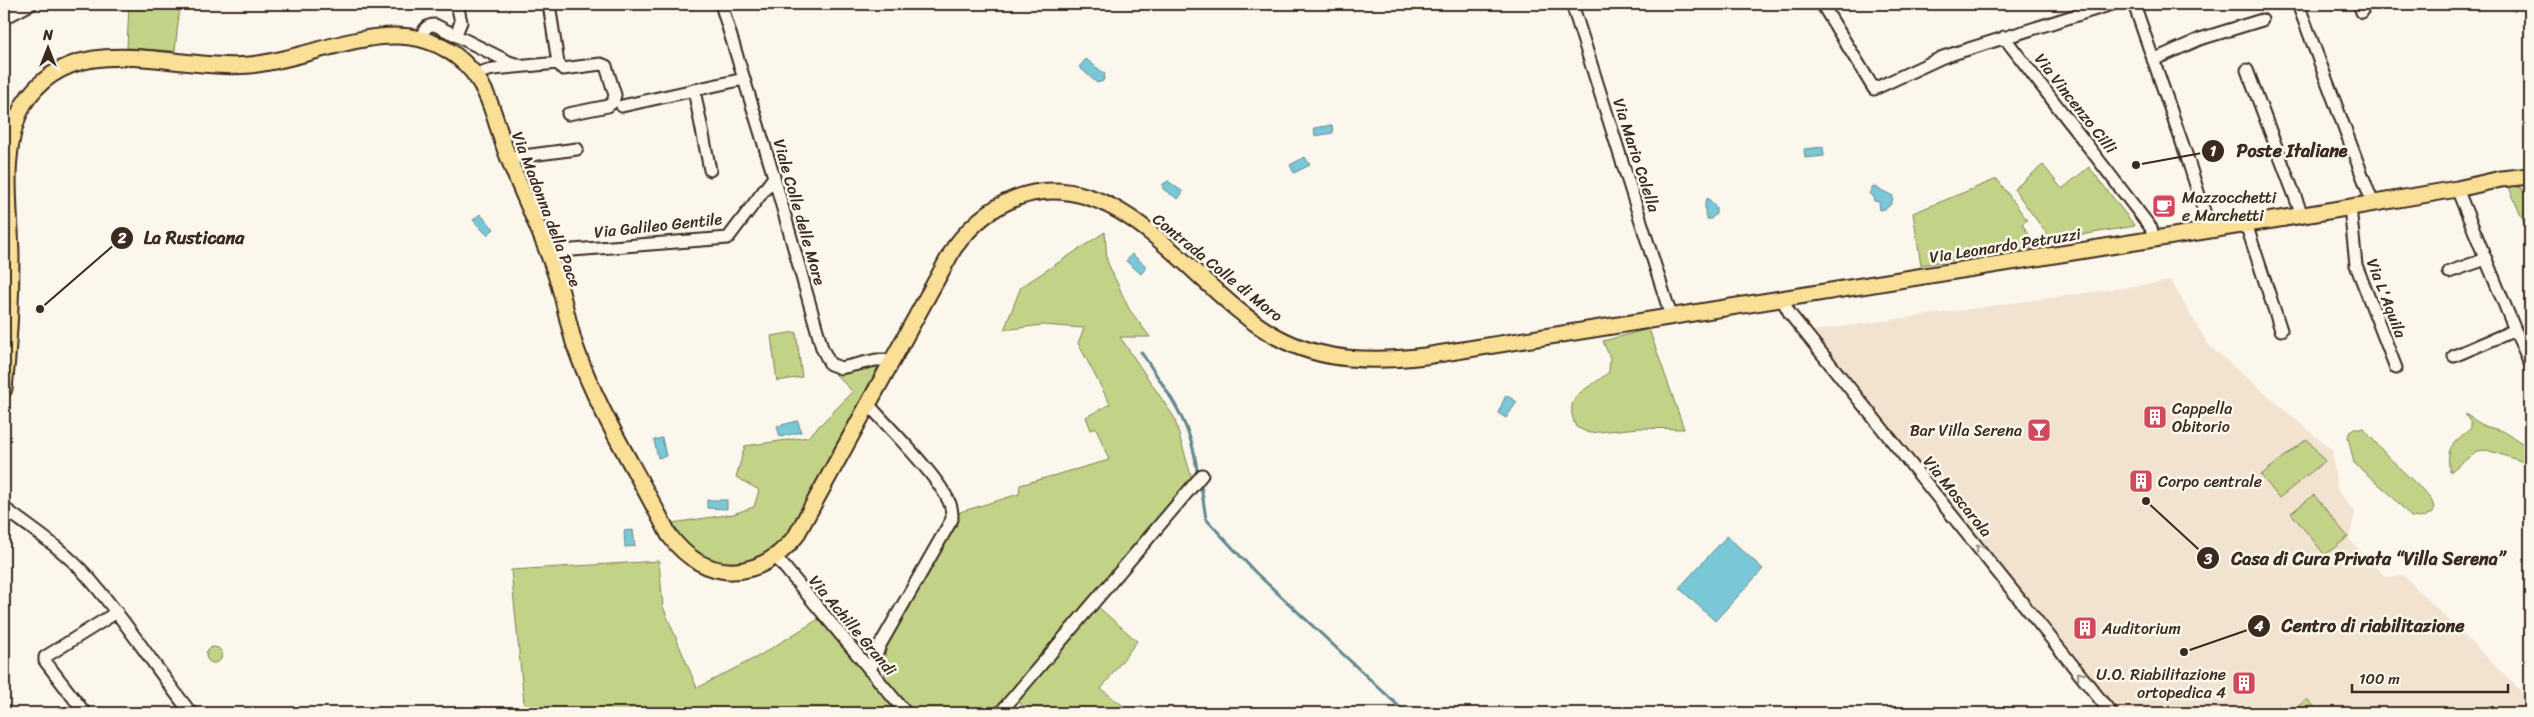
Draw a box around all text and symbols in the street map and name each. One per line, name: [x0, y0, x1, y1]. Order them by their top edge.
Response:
north arrow: [22, 22, 72, 72]
text: N: [42, 23, 53, 48]
street label: Via Vincenzo Cilli: [2027, 47, 2125, 161]
street label: Via Mario Colella: [1604, 94, 1669, 217]
street label: Via Madonna della Pace: [503, 127, 590, 292]
callout: Poste Italiane: [2201, 134, 2358, 167]
text: Poste Italiane: [2236, 135, 2348, 167]
street label: Viale Colle delle More: [765, 136, 834, 289]
text: 1: [2210, 138, 2217, 164]
place label: Mazzocchetti e Marchetti: [2182, 183, 2277, 230]
cafe icon: Mazzocchetti e Marchetti: [2151, 193, 2177, 219]
street label: Via Galileo Gentile: [593, 204, 724, 247]
street label: Contrada Colle di Moro: [1146, 205, 1290, 329]
street label: Via Leonardo Petruzzi: [1927, 219, 2083, 272]
callout: La Rusticana: [109, 221, 255, 254]
text: La Rusticana: [144, 222, 245, 254]
text: 2: [117, 225, 127, 251]
street label: Via L'Aquila: [2358, 254, 2415, 343]
place label: Cappella Obitorio: [2172, 394, 2232, 441]
building icon: Cappella Obitorio: [2142, 404, 2168, 430]
place label: Bar Villa Serena: [1910, 416, 2022, 445]
bar icon: Bar Villa Serena: [2026, 417, 2052, 443]
street label: Via Moscarola: [1915, 449, 2000, 544]
place label: Corpo centrale: [2158, 467, 2262, 496]
building icon: Corpo centrale: [2128, 468, 2154, 494]
callout: Casa di Cura Privata “Villa Serena”: [2195, 542, 2516, 575]
text: Casa di Cura Privata “Villa Serena”: [2230, 543, 2507, 575]
one-way arrow: [1976, 545, 1984, 554]
text: 3: [2203, 546, 2213, 572]
street label: Via Achille Grandi: [801, 568, 904, 683]
callout: Centro di riabilitazione: [2247, 610, 2475, 643]
text: Centro di riabilitazione: [2281, 610, 2465, 642]
text: 4: [2253, 613, 2264, 639]
place label: Auditorium: [2101, 614, 2181, 643]
building icon: Auditorium: [2072, 615, 2098, 641]
place label: U.O. Riabilitazione ortopedica 4: [2096, 660, 2226, 707]
scale bar: [2352, 662, 2508, 694]
text: 100 m: [2359, 666, 2400, 692]
building icon: U.O. Riabilitazione ortopedica 4: [2231, 670, 2257, 696]
one-way arrow: [2078, 672, 2086, 681]

